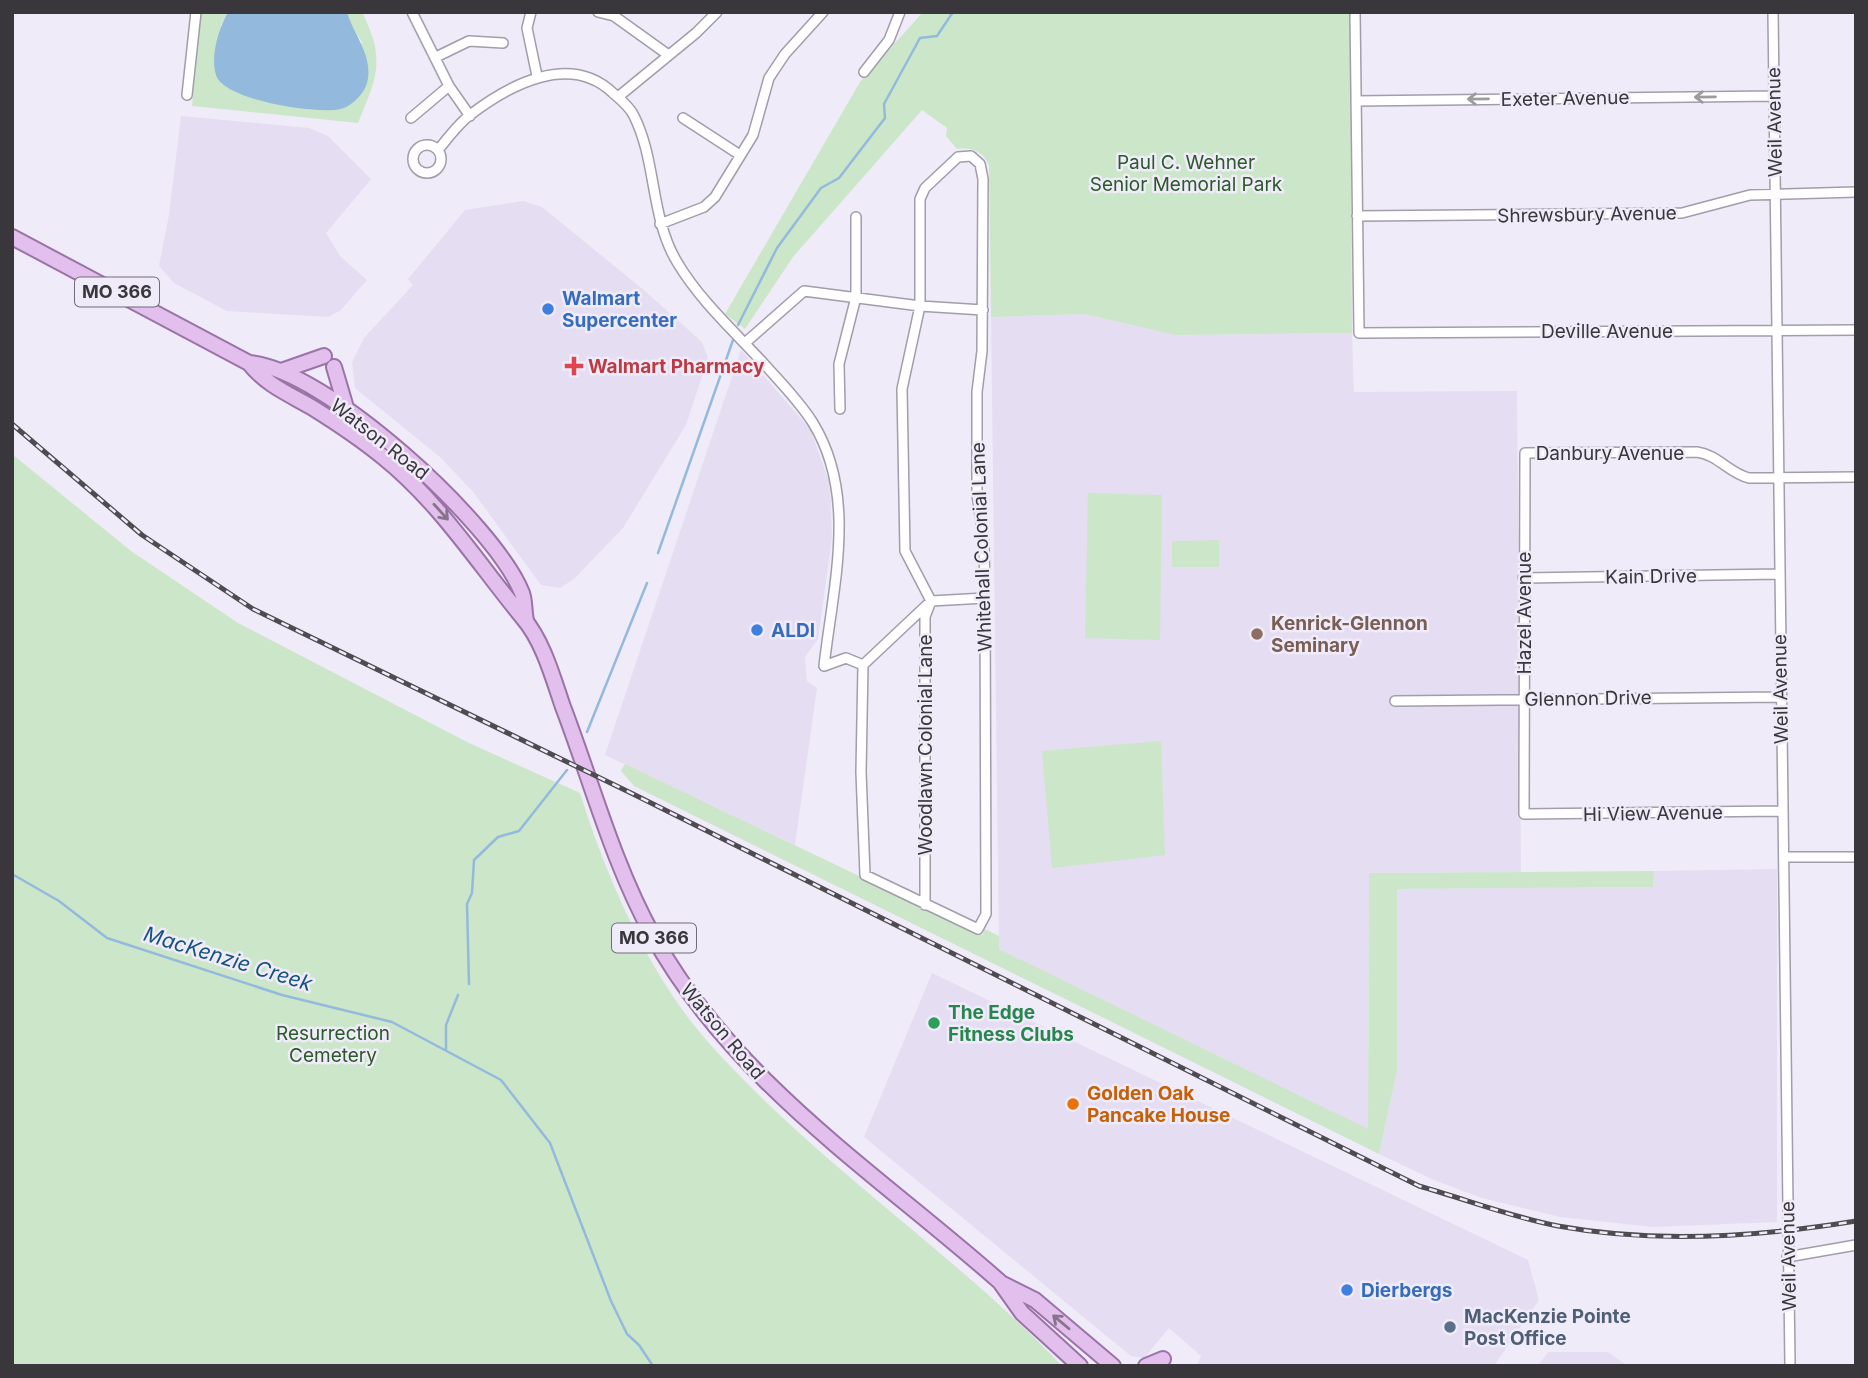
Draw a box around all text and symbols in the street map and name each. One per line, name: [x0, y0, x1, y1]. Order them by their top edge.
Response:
street label: Weil Avenue: [1762, 67, 1787, 177]
street label: Exeter Avenue: [1500, 86, 1630, 111]
one-way arrow: [1694, 90, 1717, 103]
one-way arrow: [1466, 93, 1489, 106]
park label: Paul C. Wehner Senior Memorial Park: [1090, 151, 1283, 196]
street label: Shrewsbury Avenue: [1497, 201, 1677, 228]
road number: MO 366: [75, 278, 159, 306]
place label: Walmart Supercenter: [562, 287, 677, 332]
marker: Walmart Supercenter: [540, 301, 556, 317]
street label: Deville Avenue: [1541, 320, 1673, 343]
place label: Walmart Pharmacy: [588, 355, 765, 378]
marker: Walmart Pharmacy: [566, 358, 582, 374]
street label: Watson Road: [326, 394, 433, 485]
street label: Whitehall Colonial Lane: [966, 442, 997, 652]
street label: Danbury Avenue: [1536, 442, 1684, 465]
one-way arrow: [433, 502, 449, 520]
street label: Hazel Avenue: [1513, 552, 1536, 674]
street label: Kain Drive: [1605, 564, 1697, 589]
place label: Kenrick-Glennon Seminary: [1271, 612, 1428, 657]
place label: ALDI: [771, 619, 815, 642]
marker: ALDI: [749, 622, 765, 638]
marker: Kenrick-Glennon Seminary: [1249, 626, 1265, 642]
street label: Weil Avenue: [1768, 634, 1793, 744]
street label: Woodlawn Colonial Lane: [914, 635, 937, 856]
street label: Glennon Drive: [1524, 686, 1652, 711]
street label: Hi View Avenue: [1583, 801, 1723, 826]
water label: MacKenzie Creek: [141, 921, 316, 996]
road number: MO 366: [612, 923, 696, 953]
street label: Watson Road: [676, 979, 769, 1084]
place label: The Edge Fitness Clubs: [948, 1001, 1074, 1046]
marker: The Edge Fitness Clubs: [926, 1015, 942, 1031]
park label: Resurrection Cemetery: [276, 1022, 390, 1067]
place label: Golden Oak Pancake House: [1087, 1082, 1230, 1127]
marker: Golden Oak Pancake House: [1065, 1096, 1081, 1112]
street label: Weil Avenue: [1776, 1201, 1801, 1311]
place label: Dierbergs: [1361, 1279, 1452, 1302]
marker: Dierbergs: [1339, 1282, 1355, 1298]
place label: MacKenzie Pointe Post Office: [1464, 1305, 1631, 1350]
one-way arrow: [1052, 1314, 1070, 1330]
marker: MacKenzie Pointe Post Office: [1442, 1319, 1458, 1335]

